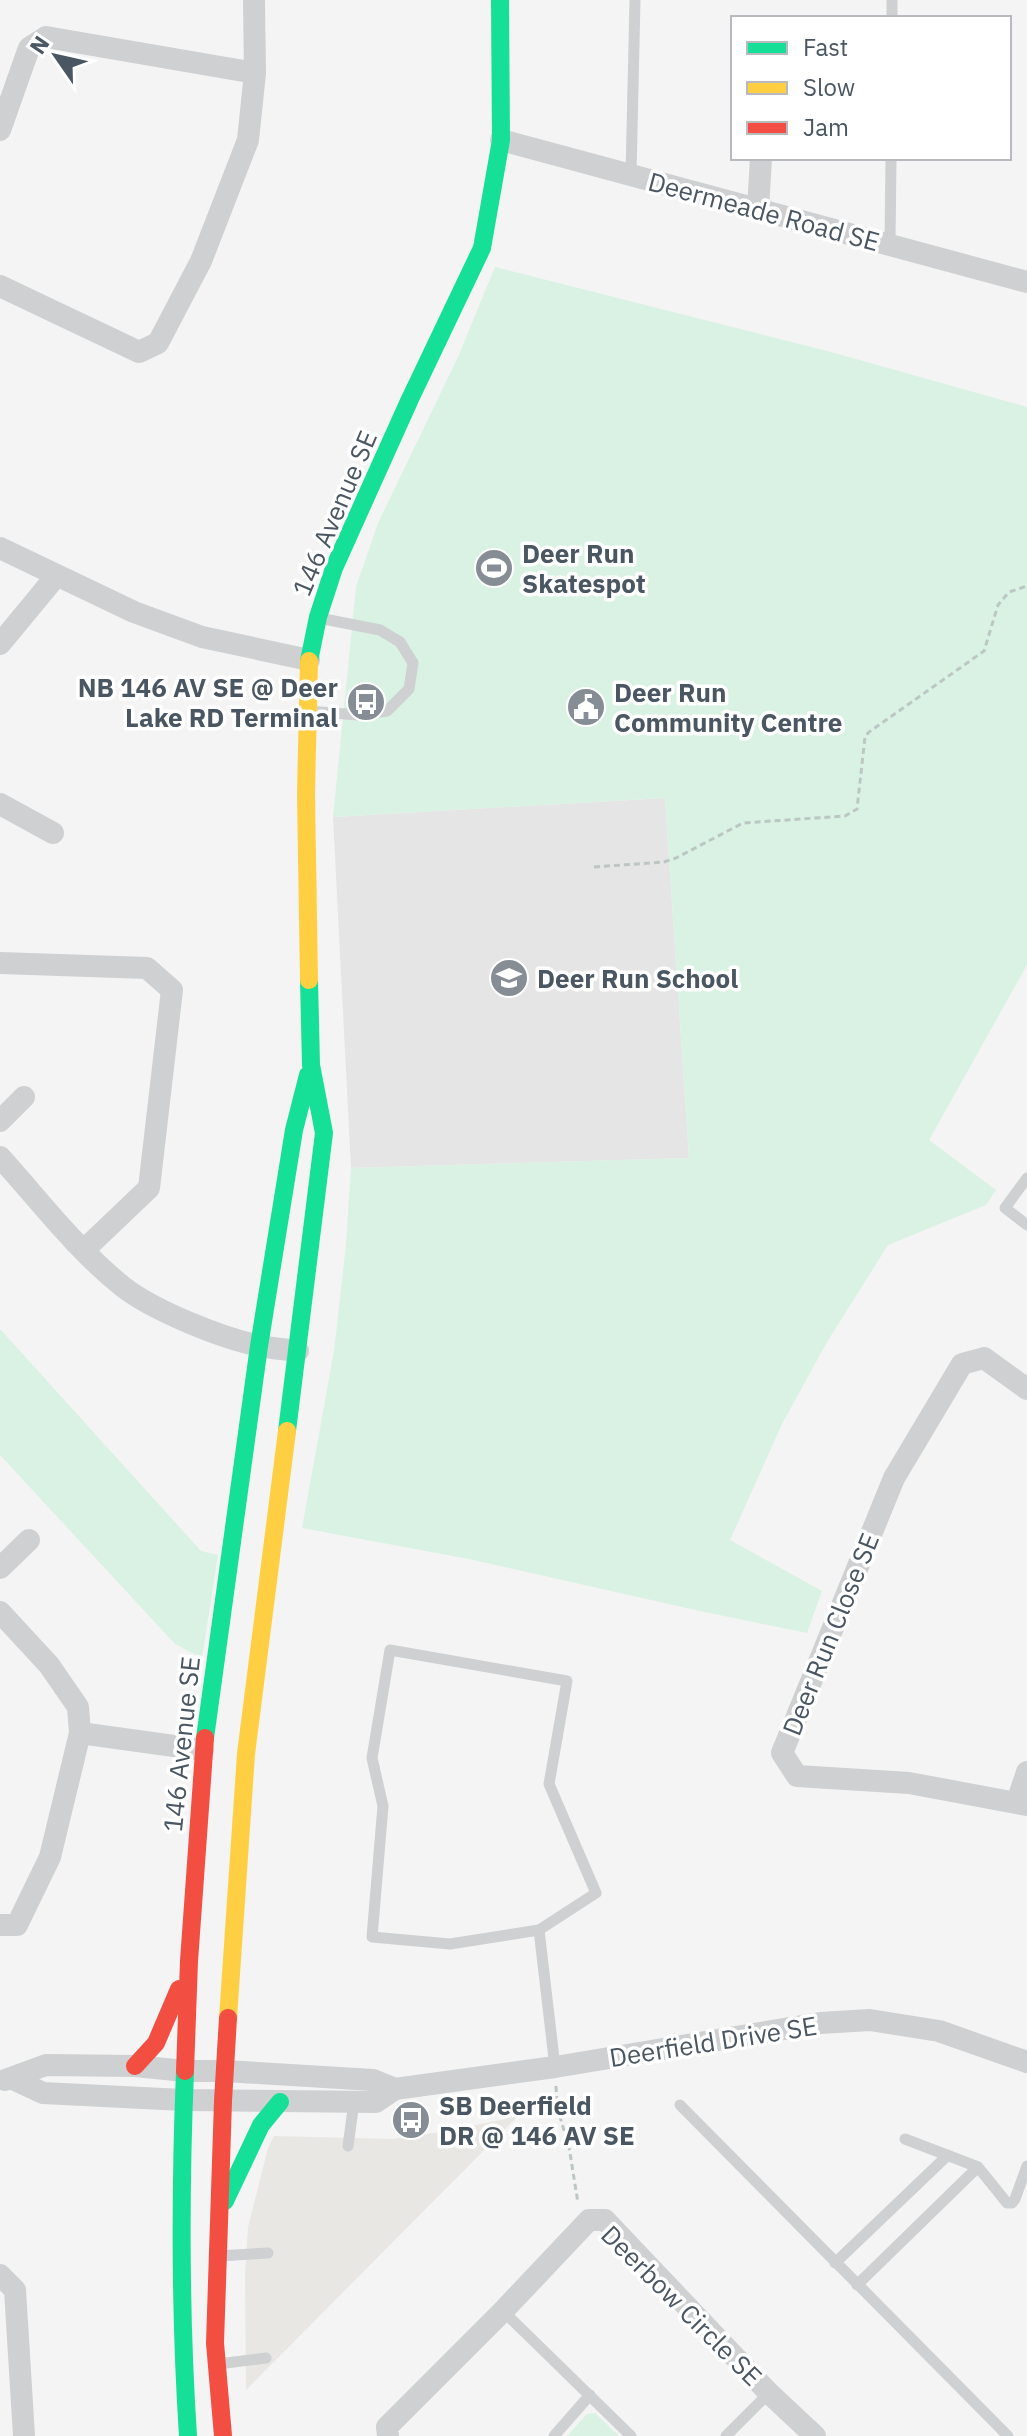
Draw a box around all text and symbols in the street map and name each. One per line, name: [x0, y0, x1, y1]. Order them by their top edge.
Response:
north arrow: [16, 16, 96, 96]
legend: [731, 16, 1011, 160]
text: N: [23, 30, 55, 59]
text: Fast: [803, 31, 848, 63]
text: Slow: [803, 71, 855, 103]
text: Jam: [803, 111, 849, 143]
street label: Deermeade Road SE: [645, 164, 883, 258]
street label: 146 Avenue SE: [284, 425, 384, 601]
place label: Deer Run Skatespot: [522, 536, 646, 600]
sports icon: Deer Run Skatespot: [473, 547, 515, 589]
place label: NB 146 AV SE @ Deer Lake RD Terminal: [78, 670, 338, 734]
place label: Deer Run Community Centre: [614, 675, 842, 739]
bus stop icon: NB 146 AV SE @ Deer Lake RD Terminal: [345, 681, 387, 723]
public building icon: Deer Run Community Centre: [565, 686, 607, 728]
school or university icon: Deer Run School: [488, 957, 530, 999]
place label: Deer Run School: [537, 961, 738, 995]
street label: Deer Run Close SE: [774, 1528, 886, 1740]
street label: 146 Avenue SE: [155, 1655, 207, 1833]
street label: Deerfield Drive SE: [607, 2008, 819, 2074]
place label: SB Deerfield DR @ 146 AV SE: [439, 2088, 635, 2152]
bus stop icon: SB Deerfield DR @ 146 AV SE: [390, 2099, 432, 2141]
street label: Deerbow Circle SE: [594, 2217, 770, 2393]

